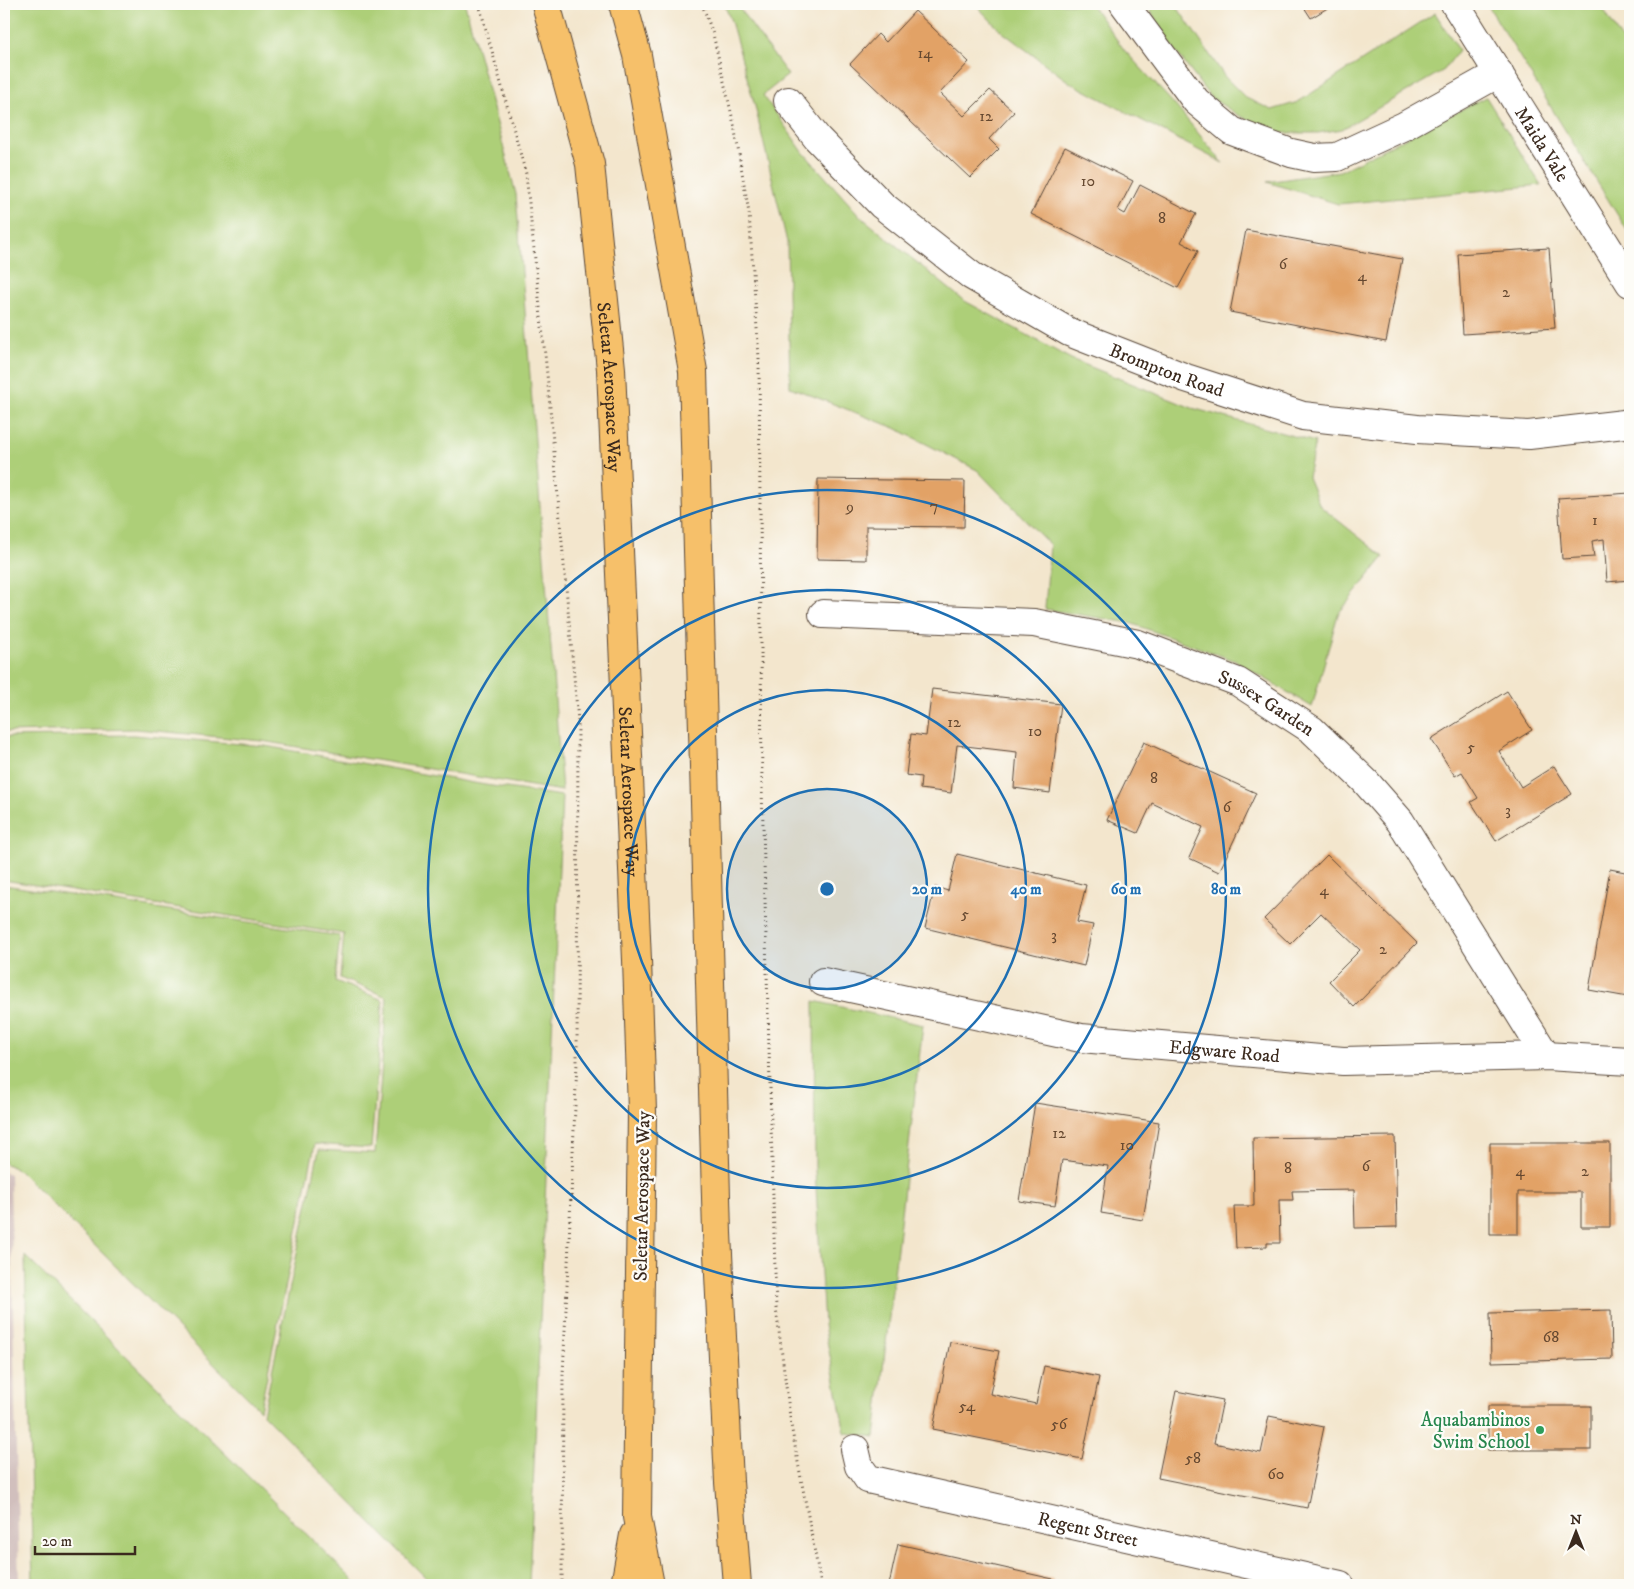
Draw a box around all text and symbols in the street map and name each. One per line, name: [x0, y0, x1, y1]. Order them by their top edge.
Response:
house number: 14: [917, 43, 933, 63]
street label: Maida Vale: [1509, 103, 1574, 187]
house number: 12: [979, 106, 993, 126]
house number: 10: [1081, 171, 1095, 191]
house number: 8: [1158, 208, 1166, 228]
house number: 6: [1279, 254, 1288, 274]
house number: 4: [1357, 266, 1367, 286]
house number: 2: [1502, 282, 1510, 302]
street label: Seletar Aerospace Way: [591, 301, 626, 474]
street label: Brompton Road: [1106, 339, 1227, 403]
house number: 7: [930, 496, 938, 516]
house number: 9: [845, 497, 854, 517]
house number: 1: [1592, 510, 1598, 530]
street label: Sussex Garden: [1215, 666, 1318, 741]
street label: Seletar Aerospace Way: [613, 706, 643, 878]
house number: 12: [947, 712, 961, 732]
house number: 10: [1028, 721, 1042, 741]
house number: 5: [1467, 737, 1475, 757]
house number: 8: [1150, 768, 1158, 788]
house number: 6: [1223, 797, 1232, 817]
house number: 3: [1505, 800, 1511, 820]
centre of rings: [818, 880, 836, 898]
text: 20 m: [912, 880, 943, 899]
text: 40 m: [1009, 880, 1042, 899]
text: 60 m: [1111, 880, 1142, 899]
text: 80 m: [1211, 880, 1242, 899]
house number: 4: [1319, 880, 1329, 900]
house number: 5: [961, 904, 969, 924]
house number: 3: [1051, 925, 1057, 945]
house number: 2: [1379, 939, 1387, 959]
street label: Edgware Road: [1168, 1036, 1281, 1068]
street label: Seletar Aerospace Way: [630, 1110, 656, 1281]
house number: 12: [1052, 1123, 1066, 1143]
house number: 10: [1120, 1135, 1134, 1155]
house number: 6: [1362, 1156, 1371, 1176]
house number: 8: [1284, 1158, 1292, 1178]
house number: 4: [1515, 1161, 1525, 1181]
house number: 2: [1581, 1161, 1589, 1181]
house number: 68: [1543, 1327, 1559, 1347]
house number: 54: [959, 1396, 976, 1416]
place label: Aquabambinos Swim School: [1421, 1409, 1530, 1454]
house number: 56: [1051, 1414, 1068, 1434]
marker: Aquabambinos Swim School: [1534, 1424, 1546, 1436]
house number: 58: [1185, 1448, 1201, 1468]
house number: 60: [1268, 1464, 1284, 1484]
north arrow: [1552, 1506, 1602, 1556]
street label: Regent Street: [1035, 1507, 1140, 1552]
text: N: [1570, 1511, 1582, 1529]
scale bar: [35, 1524, 135, 1556]
text: 20 m: [42, 1532, 72, 1551]

